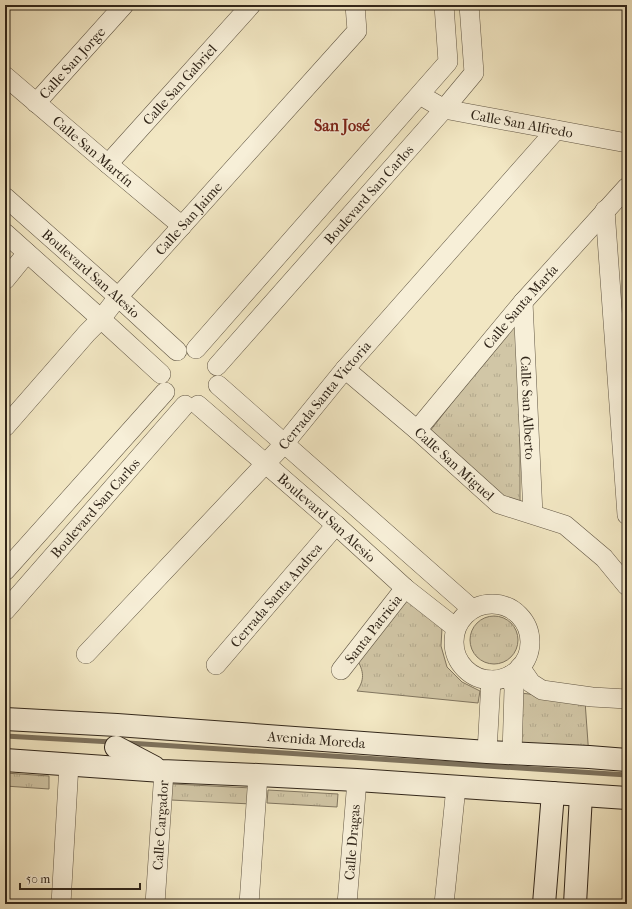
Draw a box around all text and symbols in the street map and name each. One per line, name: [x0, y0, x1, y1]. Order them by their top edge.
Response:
street label: Calle San Jorge: [35, 23, 109, 102]
street label: Calle San Gabriel: [139, 40, 220, 128]
street label: Calle San Alfredo: [469, 106, 574, 141]
street label: Calle San Martín: [49, 112, 137, 190]
district label: San José: [314, 116, 370, 136]
street label: Boulevard San Carlos: [320, 141, 417, 248]
street label: Calle San Jaime: [151, 178, 226, 259]
street label: Boulevard San Alesio: [39, 225, 144, 321]
street label: Calle Santa María: [479, 261, 562, 352]
street label: Cerrada Santa Victoria: [274, 337, 375, 453]
street label: Calle San Alberto: [517, 356, 539, 460]
street label: Calle San Miguel: [411, 424, 498, 504]
street label: Boulevard San Carlos: [47, 454, 143, 561]
street label: Boulevard San Alesio: [274, 470, 379, 566]
street label: Cerrada Santa Andrea: [226, 539, 326, 651]
street label: Santa Patricia: [341, 591, 406, 667]
street label: Avenida Moreda: [266, 727, 366, 752]
street label: Calle Cargador: [149, 780, 172, 871]
street label: Calle Dragas: [340, 804, 364, 881]
scale bar: [20, 865, 140, 891]
text: 50 m: [26, 872, 50, 886]

